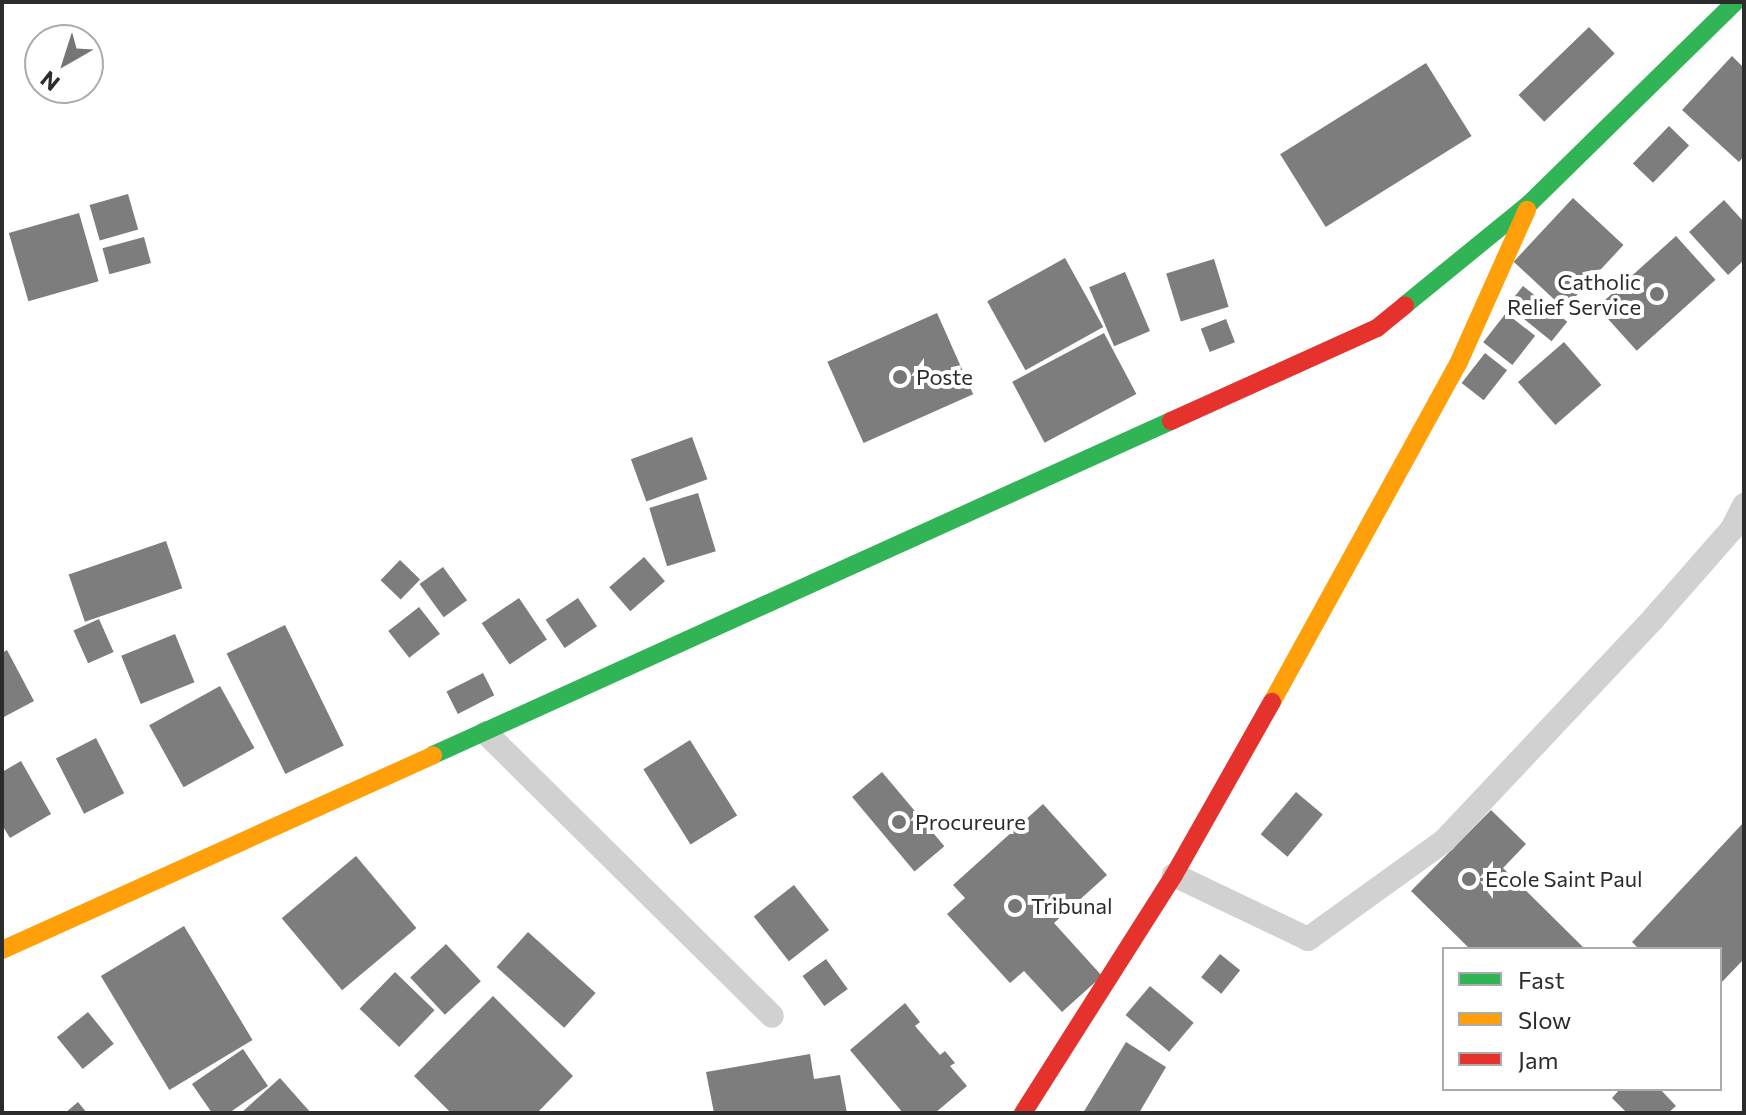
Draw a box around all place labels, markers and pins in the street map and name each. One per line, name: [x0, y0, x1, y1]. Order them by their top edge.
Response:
place label: Catholic Relief Service: [1507, 268, 1641, 320]
marker: Catholic Relief Service: [1648, 285, 1666, 303]
place label: Poste: [916, 364, 973, 390]
marker: Poste: [891, 368, 909, 386]
place label: Procureure: [915, 809, 1026, 835]
marker: Procureure: [890, 813, 908, 831]
place label: Ecole Saint Paul: [1485, 866, 1643, 892]
marker: Ecole Saint Paul: [1460, 870, 1478, 888]
place label: Tribunal: [1031, 893, 1113, 919]
marker: Tribunal: [1006, 897, 1024, 915]

